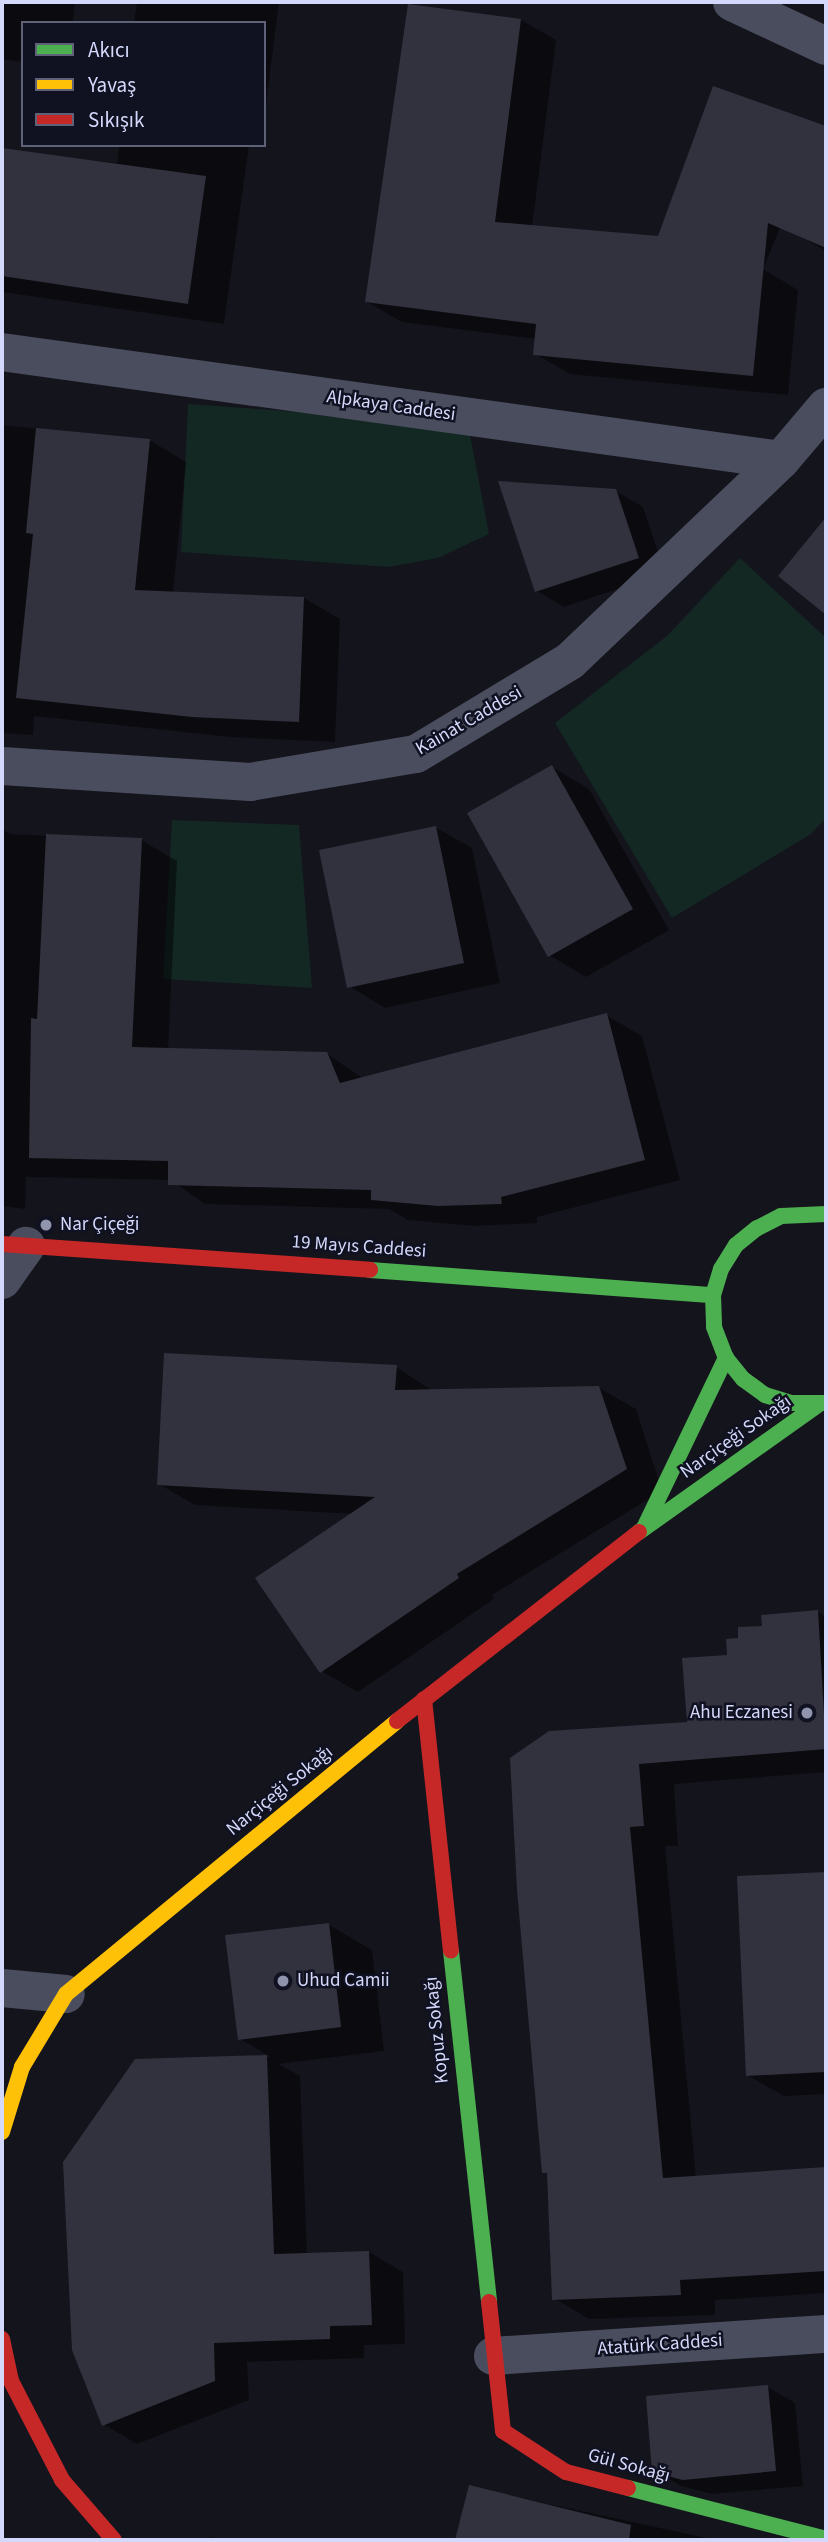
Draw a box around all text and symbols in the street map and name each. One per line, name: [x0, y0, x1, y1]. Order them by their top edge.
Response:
legend: [21, 21, 266, 147]
text: Akıcı: [88, 35, 130, 65]
text: Yavaş: [88, 70, 136, 100]
text: Sıkışık: [88, 105, 144, 135]
street label: Alpkaya Caddesi: [325, 386, 457, 426]
street label: Kainat Caddesi: [412, 681, 526, 761]
place label: Nar Çiçeği: [60, 1214, 140, 1236]
marker: Nar Çiçeği: [38, 1217, 54, 1233]
street label: 19 Mayıs Caddesi: [291, 1231, 427, 1263]
street label: Narçiçeği Sokağı: [676, 1390, 796, 1484]
place label: Ahu Eczanesi: [690, 1702, 793, 1724]
marker: Ahu Eczanesi: [799, 1705, 815, 1721]
street label: Narçiçeği Sokağı: [222, 1741, 338, 1841]
place label: Uhud Camii: [297, 1970, 390, 1992]
marker: Uhud Camii: [275, 1973, 291, 1989]
street label: Kopuz Sokağı: [420, 1975, 454, 2085]
street label: Atatürk Caddesi: [597, 2329, 723, 2361]
street label: Gül Sokağı: [585, 2444, 673, 2488]

